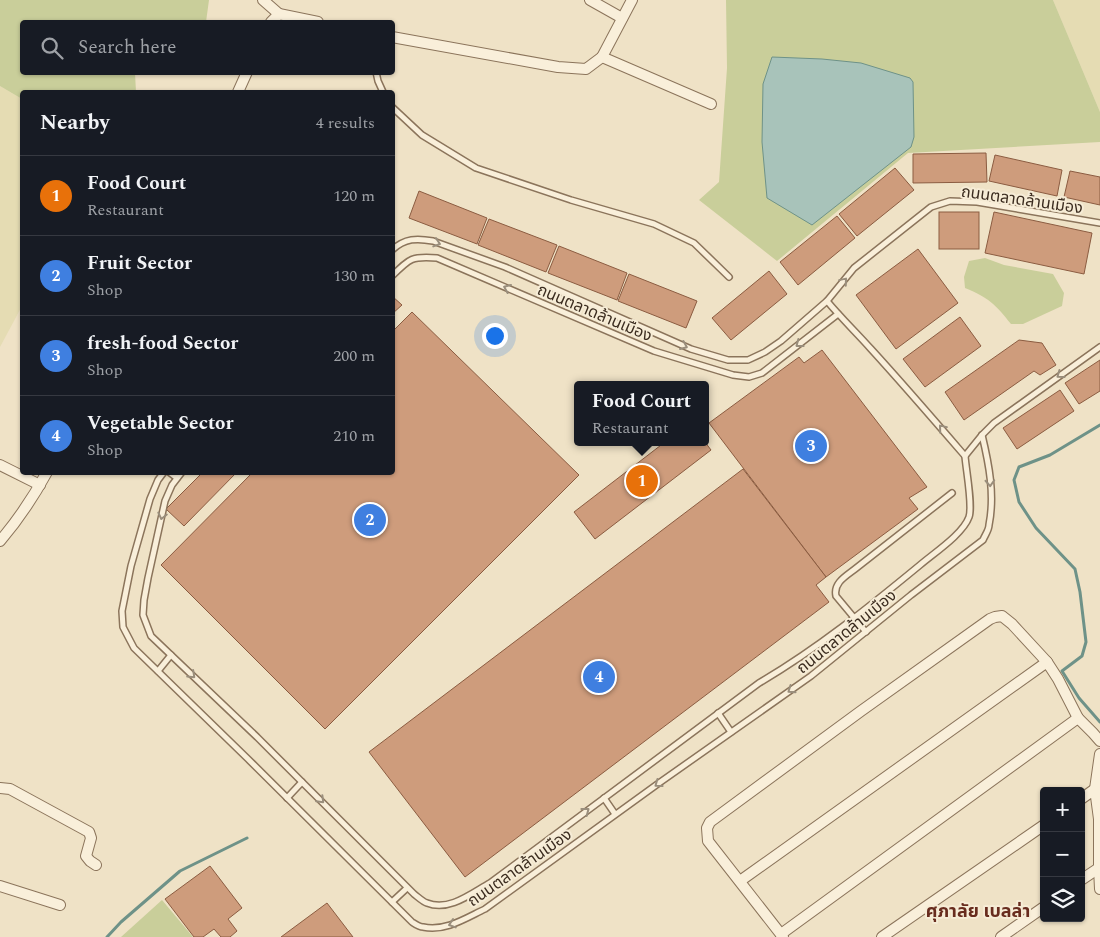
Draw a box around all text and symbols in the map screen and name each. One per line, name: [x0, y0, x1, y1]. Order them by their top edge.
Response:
search box: [20, 20, 395, 75]
text: Search here: [78, 33, 177, 62]
icon: search: [38, 34, 66, 62]
text: Nearby: [40, 107, 110, 139]
text: 4 results: [316, 111, 375, 135]
text: Food Court: [87, 169, 186, 198]
street label: ถนนตลาดล้านเมือง: [959, 180, 1084, 220]
text: 1: [52, 184, 60, 208]
text: 120 m: [333, 184, 375, 208]
text: Restaurant: [87, 198, 164, 222]
one-way arrow: [433, 237, 441, 247]
text: Fruit Sector: [87, 249, 192, 278]
text: 2: [52, 264, 60, 288]
text: 130 m: [333, 264, 375, 288]
text: Shop: [87, 278, 123, 302]
street label: ถนนตลาดล้านเมือง: [533, 278, 656, 348]
one-way arrow: [838, 278, 847, 287]
one-way arrow: [503, 284, 511, 294]
your location: [482, 323, 508, 349]
text: fresh-food Sector: [87, 329, 238, 358]
one-way arrow: [796, 338, 805, 346]
one-way arrow: [679, 339, 688, 350]
text: 3: [52, 344, 60, 368]
text: 200 m: [333, 344, 375, 368]
text: Shop: [87, 358, 123, 382]
one-way arrow: [1056, 369, 1066, 378]
popup: [574, 381, 709, 446]
text: Food Court: [592, 387, 691, 416]
text: Vegetable Sector: [87, 409, 234, 438]
text: Restaurant: [592, 416, 669, 440]
text: 4: [52, 424, 60, 448]
text: 210 m: [333, 424, 375, 448]
one-way arrow: [938, 425, 947, 434]
pin: 3: [795, 427, 827, 465]
text: Shop: [87, 438, 123, 462]
pin: 1: [626, 462, 658, 500]
one-way arrow: [985, 480, 995, 487]
pin: 2: [354, 501, 386, 539]
one-way arrow: [157, 511, 168, 520]
street label: ถนนตลาดล้านเมือง: [791, 584, 902, 680]
pin: 4: [583, 658, 615, 696]
one-way arrow: [186, 669, 195, 678]
one-way arrow: [787, 684, 797, 693]
one-way arrow: [655, 778, 664, 786]
map controls: [1040, 787, 1085, 922]
button: +: [1040, 787, 1085, 832]
one-way arrow: [315, 795, 324, 804]
one-way arrow: [581, 808, 590, 817]
street label: ถนนตลาดล้านเมือง: [462, 823, 577, 913]
button: −: [1040, 832, 1085, 877]
button: layers: [1040, 877, 1085, 922]
district label: ศุภาลัย เบลล่า: [926, 898, 1030, 925]
one-way arrow: [448, 918, 457, 928]

